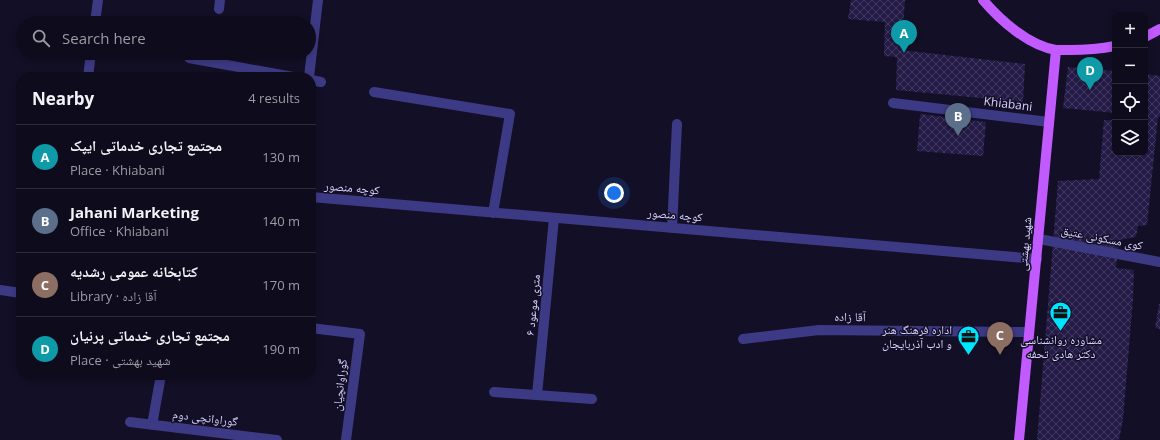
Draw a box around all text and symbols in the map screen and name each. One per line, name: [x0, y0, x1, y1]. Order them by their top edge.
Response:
map controls: [1112, 12, 1148, 156]
button: +: [1112, 12, 1148, 48]
search box: [16, 16, 316, 60]
pin: A: [891, 20, 917, 53]
icon: search: [30, 27, 52, 49]
text: Search here: [62, 28, 146, 48]
button: −: [1112, 48, 1148, 84]
pin: D: [1077, 57, 1103, 90]
button: locate: [1112, 84, 1148, 120]
text: Nearby: [32, 87, 94, 110]
text: 4 results: [248, 89, 300, 107]
street label: Khiabani: [983, 92, 1033, 115]
pin: B: [945, 103, 971, 136]
button: layers: [1112, 120, 1148, 156]
text: مجتمع تجاری خدماتی ایپک: [70, 135, 222, 155]
text: A: [41, 148, 49, 166]
text: 130 m: [262, 148, 300, 166]
text: Place · Khiabani: [70, 161, 165, 179]
street label: کوچه منصور: [323, 177, 380, 198]
your location: [604, 183, 624, 203]
text: Jahani Marketing: [70, 202, 199, 222]
street label: کوچه منصور: [646, 204, 703, 225]
text: B: [41, 212, 49, 230]
text: 140 m: [262, 212, 300, 230]
street label: شهید بهشتى: [1014, 216, 1035, 272]
street label: کوی مسکونی عتیق: [1060, 221, 1144, 254]
text: Office · Khiabani: [70, 222, 169, 240]
text: کتابخانه عمومی رشدیه: [70, 261, 198, 281]
street label: ۶ متری موعود: [521, 274, 544, 336]
text: C: [41, 276, 49, 294]
text: 170 m: [262, 276, 300, 294]
text: Library · آقا زاده: [70, 287, 157, 305]
office icon: مشاوره روانشناسی دکتر هادی تحفه: [1048, 300, 1074, 333]
street label: آقا زاده: [834, 308, 867, 325]
place label: اداره فرهنگ هنر و ادب آذربایجان: [881, 321, 952, 352]
pin: C: [987, 322, 1013, 355]
office icon: اداره فرهنگ هنر و ادب آذربایجان: [955, 324, 981, 357]
text: مجتمع تجاری خدماتی پرنیان: [70, 325, 230, 345]
place label: مشاوره روانشناسی دکتر هادی تحفه: [1020, 331, 1102, 362]
text: D: [40, 340, 50, 358]
text: 190 m: [262, 340, 300, 358]
text: Place · شهید بهشتى: [70, 351, 171, 369]
street label: گوراوانچیان: [328, 358, 351, 412]
street label: گوراوانچی دوم: [171, 405, 239, 430]

